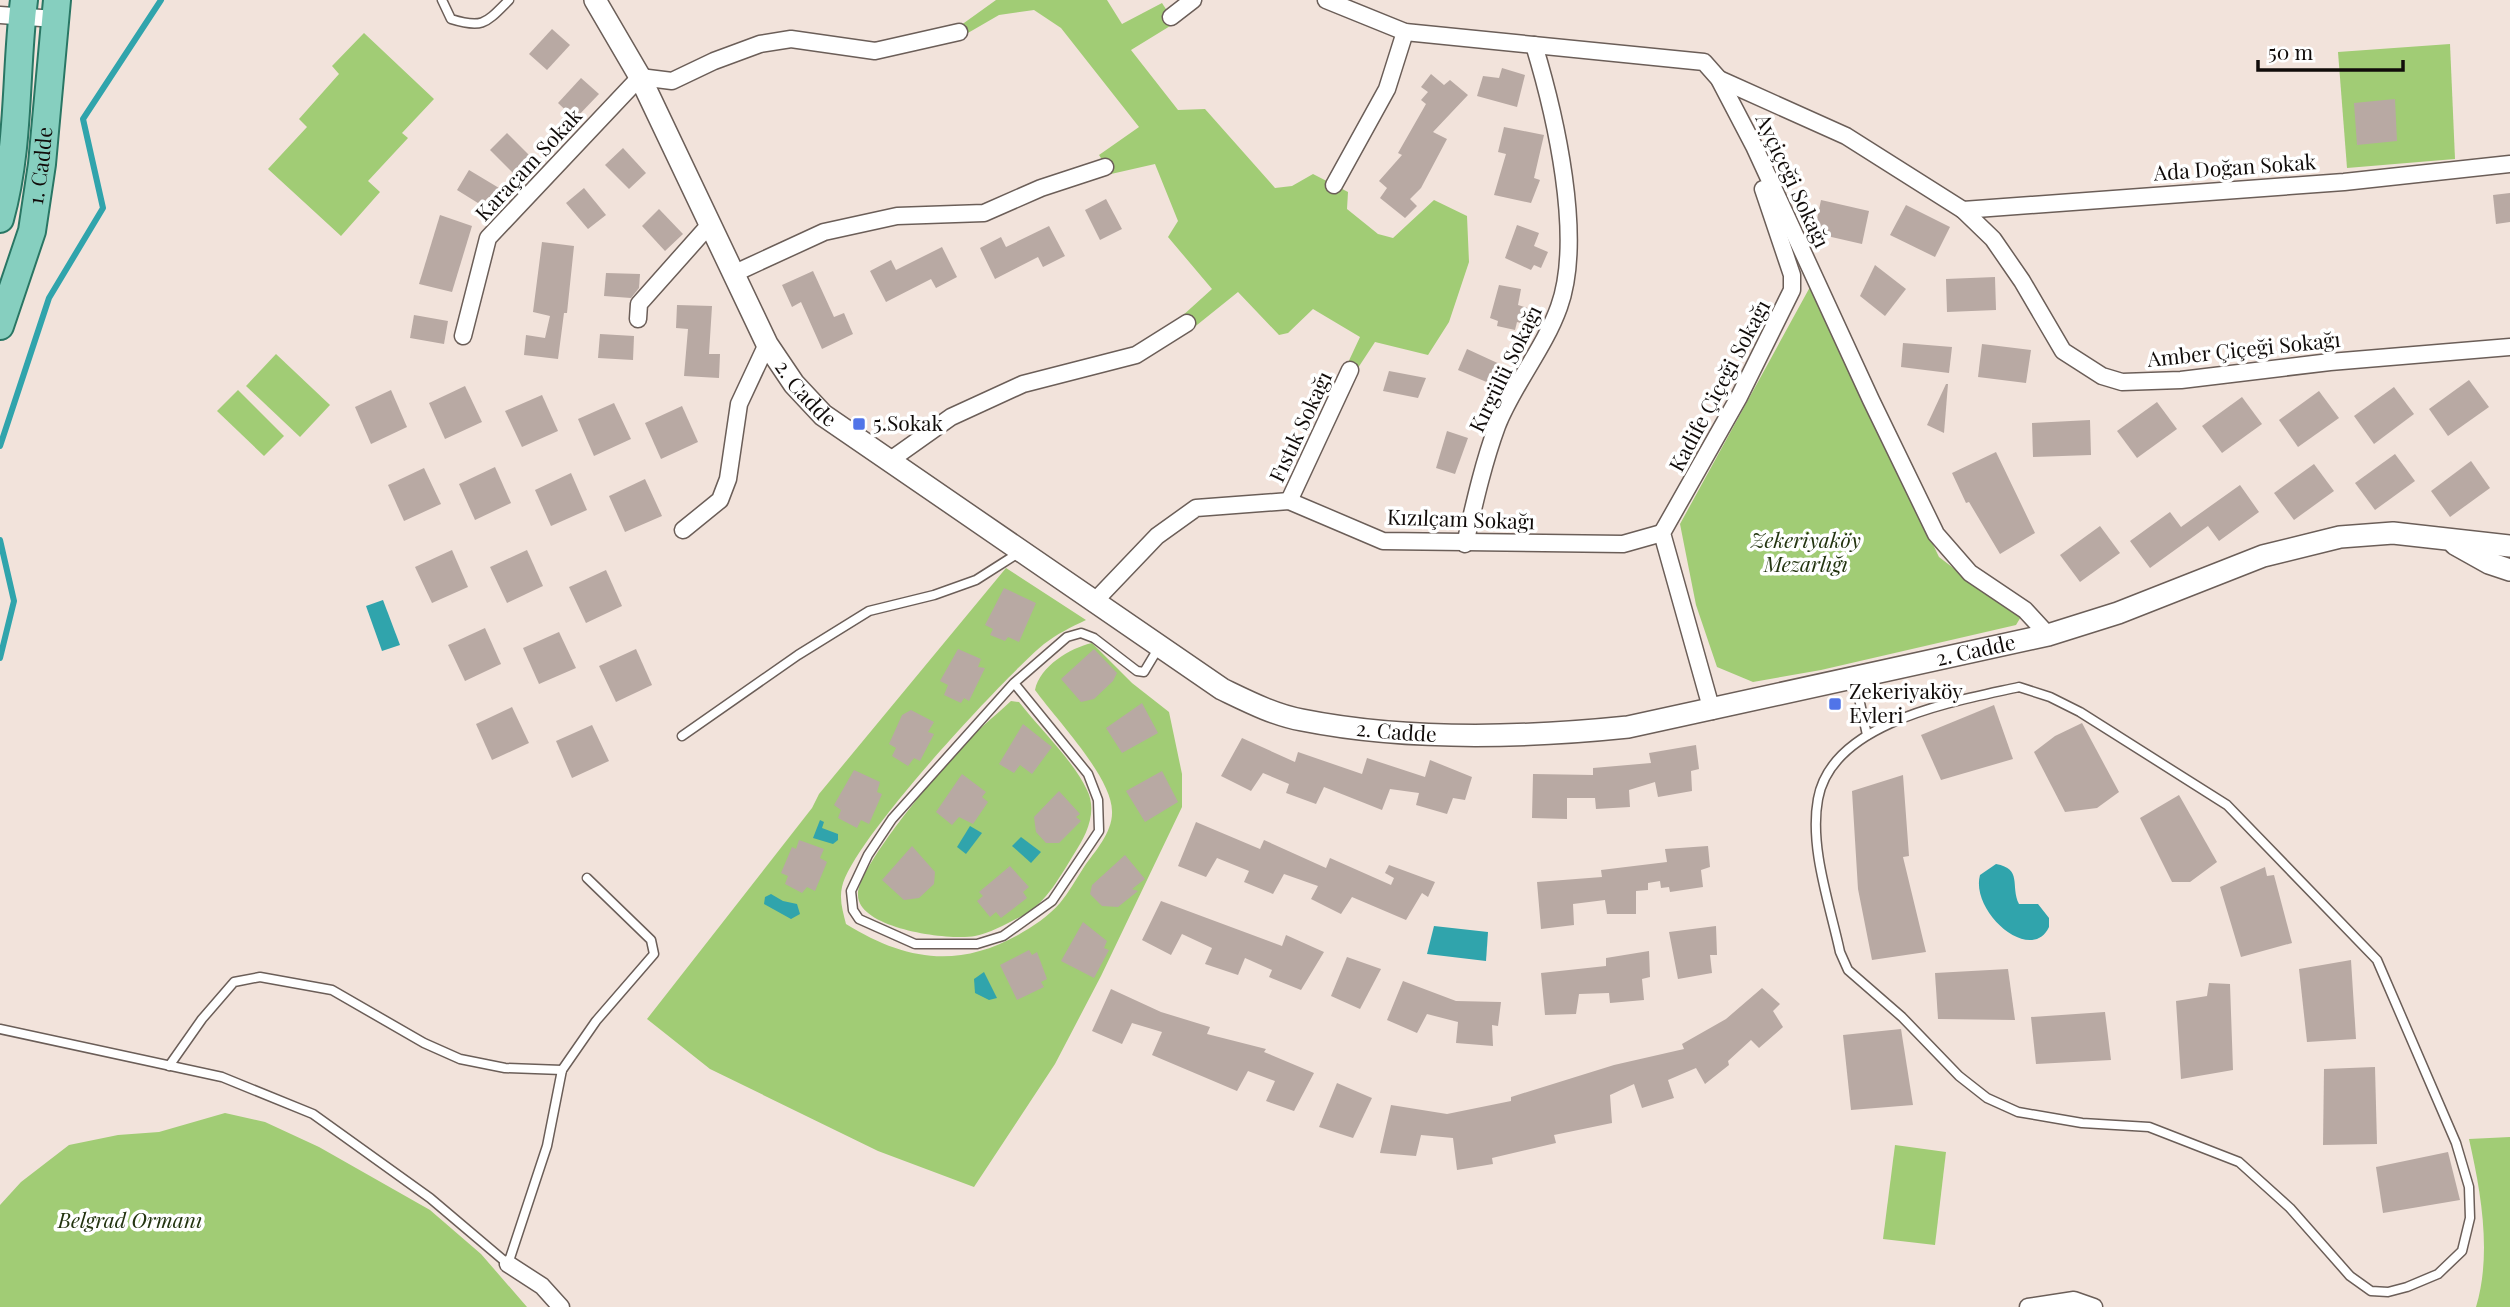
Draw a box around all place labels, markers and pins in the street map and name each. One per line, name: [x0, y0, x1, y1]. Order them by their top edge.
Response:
place label: 5.Sokak: [873, 408, 943, 436]
marker: 5.Sokak: [851, 416, 867, 432]
place label: Zekeriyaköy Evleri: [1849, 676, 1963, 728]
marker: Zekeriyaköy Evleri: [1827, 696, 1843, 712]

